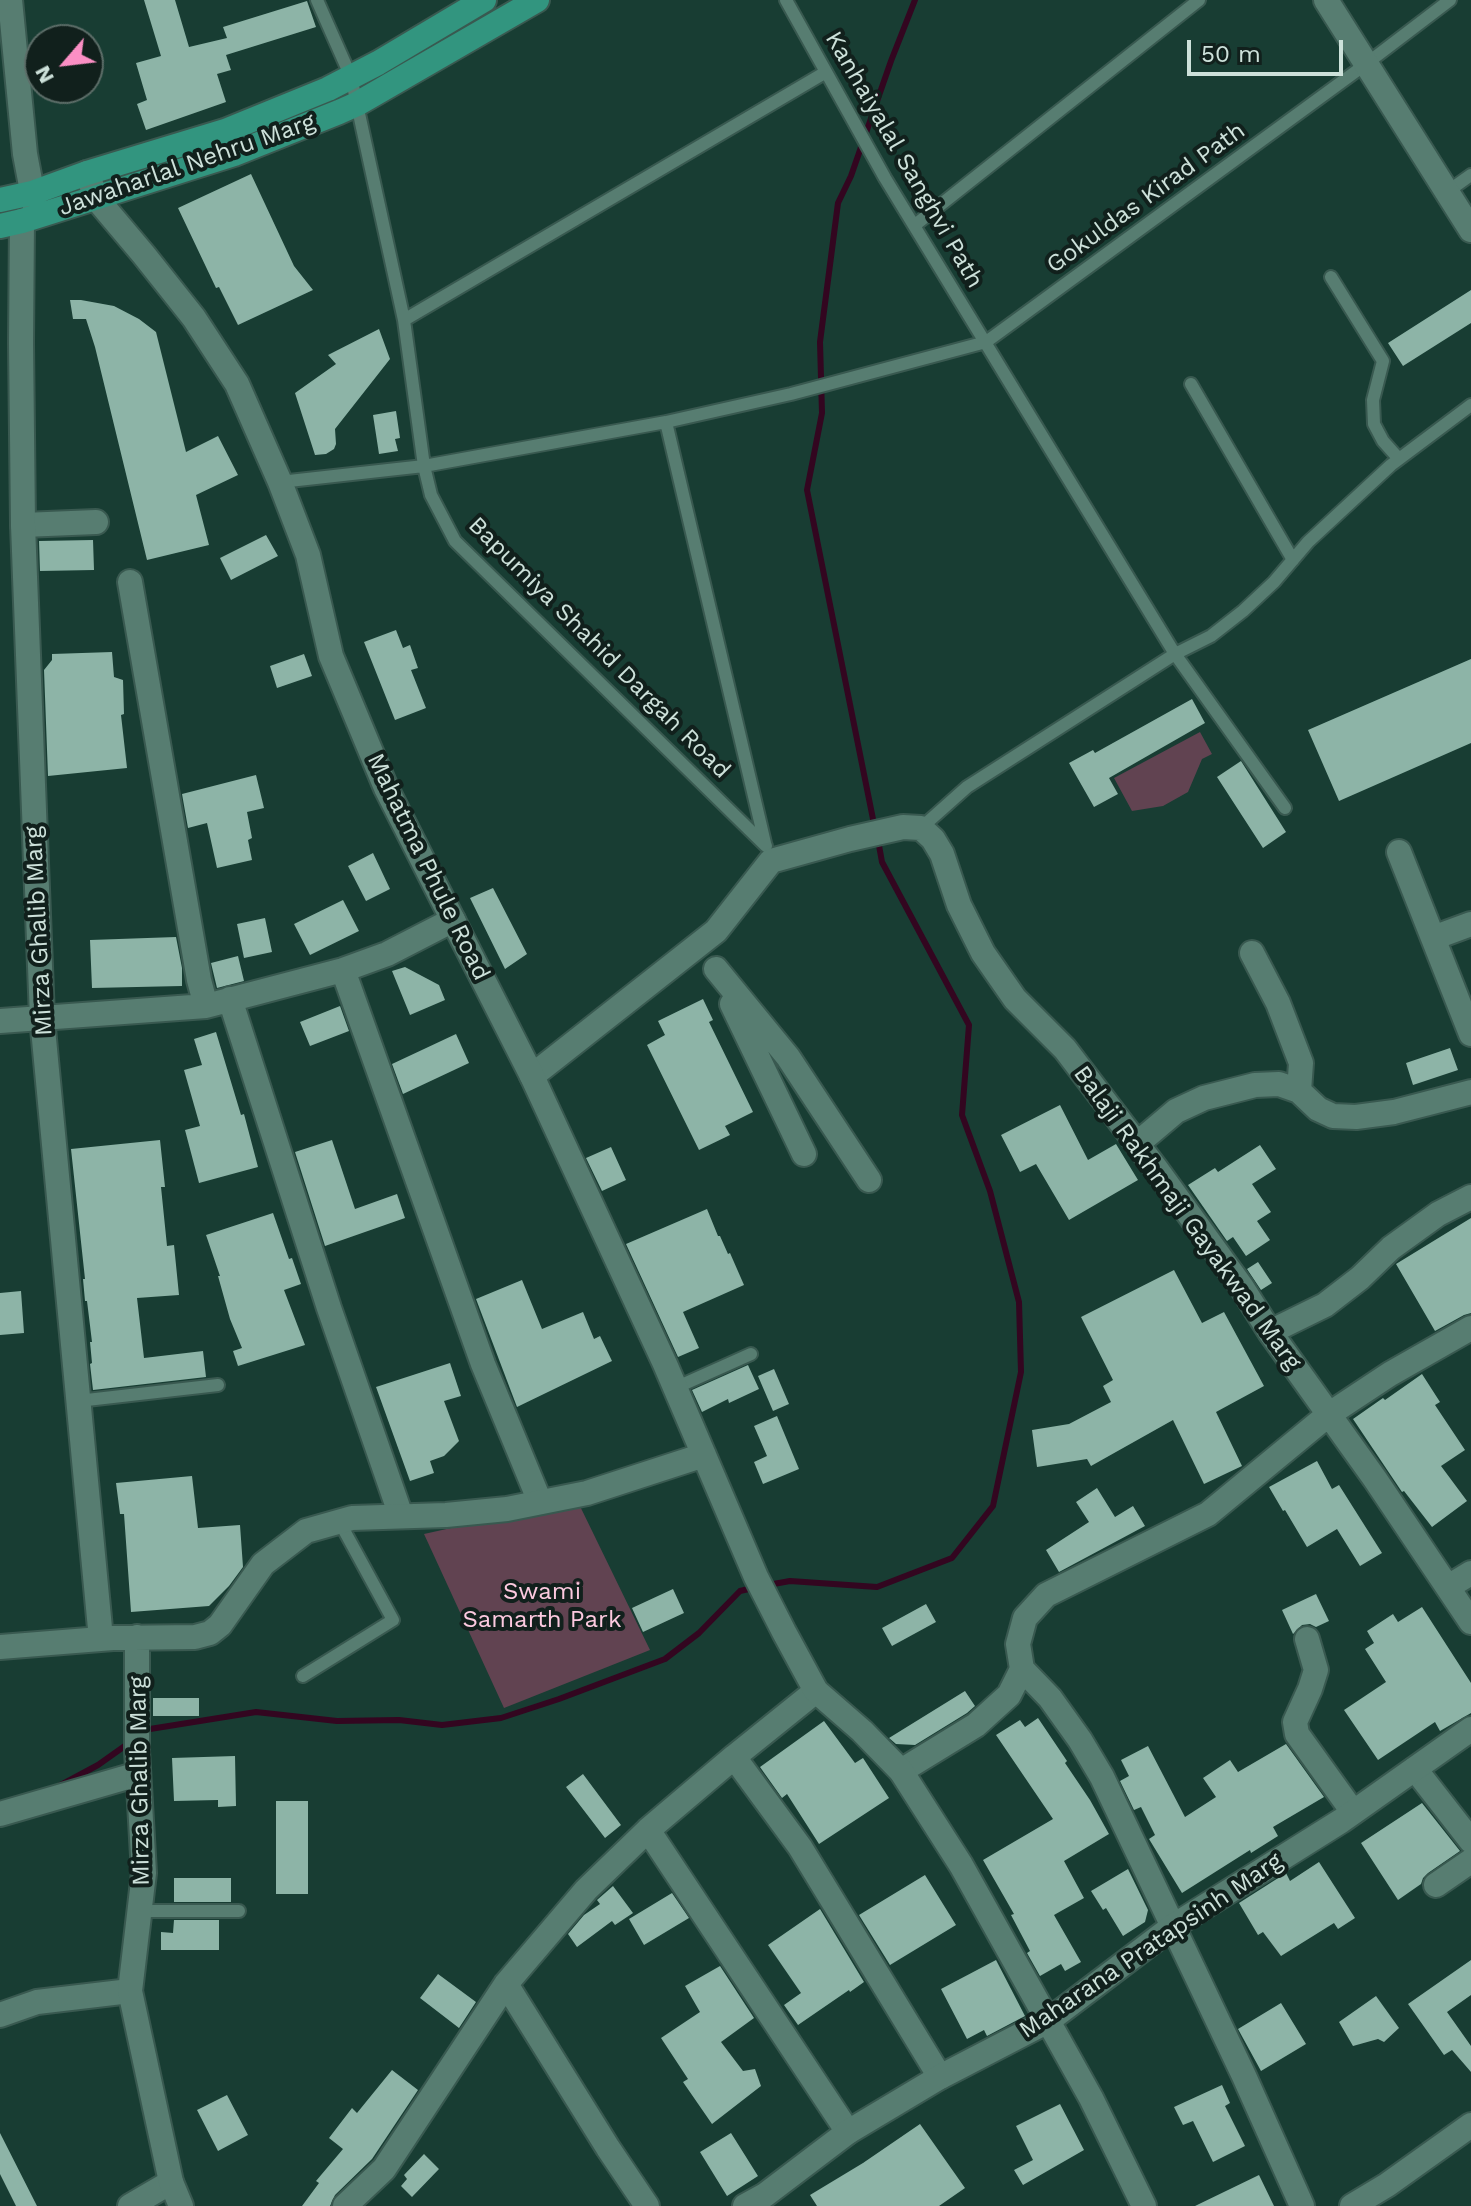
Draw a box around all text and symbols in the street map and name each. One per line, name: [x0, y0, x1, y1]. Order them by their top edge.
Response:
north arrow: [24, 24, 104, 104]
scale bar: [1191, 24, 1347, 74]
street label: Kanhaiyalal Sanghvi Path: [819, 27, 989, 293]
text: 50 m: [1201, 40, 1261, 68]
text: N: [29, 61, 59, 88]
street label: Jawaharlal Nehru Marg: [55, 108, 319, 222]
street label: Gokuldas Kirad Path: [1041, 116, 1251, 280]
street label: Bapumiya Shahid Dargah Road: [462, 511, 736, 785]
street label: Mahatma Phule Road: [361, 749, 495, 985]
street label: Mirza Ghalib Marg: [19, 825, 59, 1037]
street label: Balaji Rakhmaji Gayakwad Marg: [1067, 1060, 1307, 1376]
park label: Swami Samarth Park: [463, 1578, 621, 1634]
street label: Mirza Ghalib Marg: [124, 1676, 156, 1886]
street label: Maharana Pratapsinh Marg: [1014, 1847, 1288, 2045]

